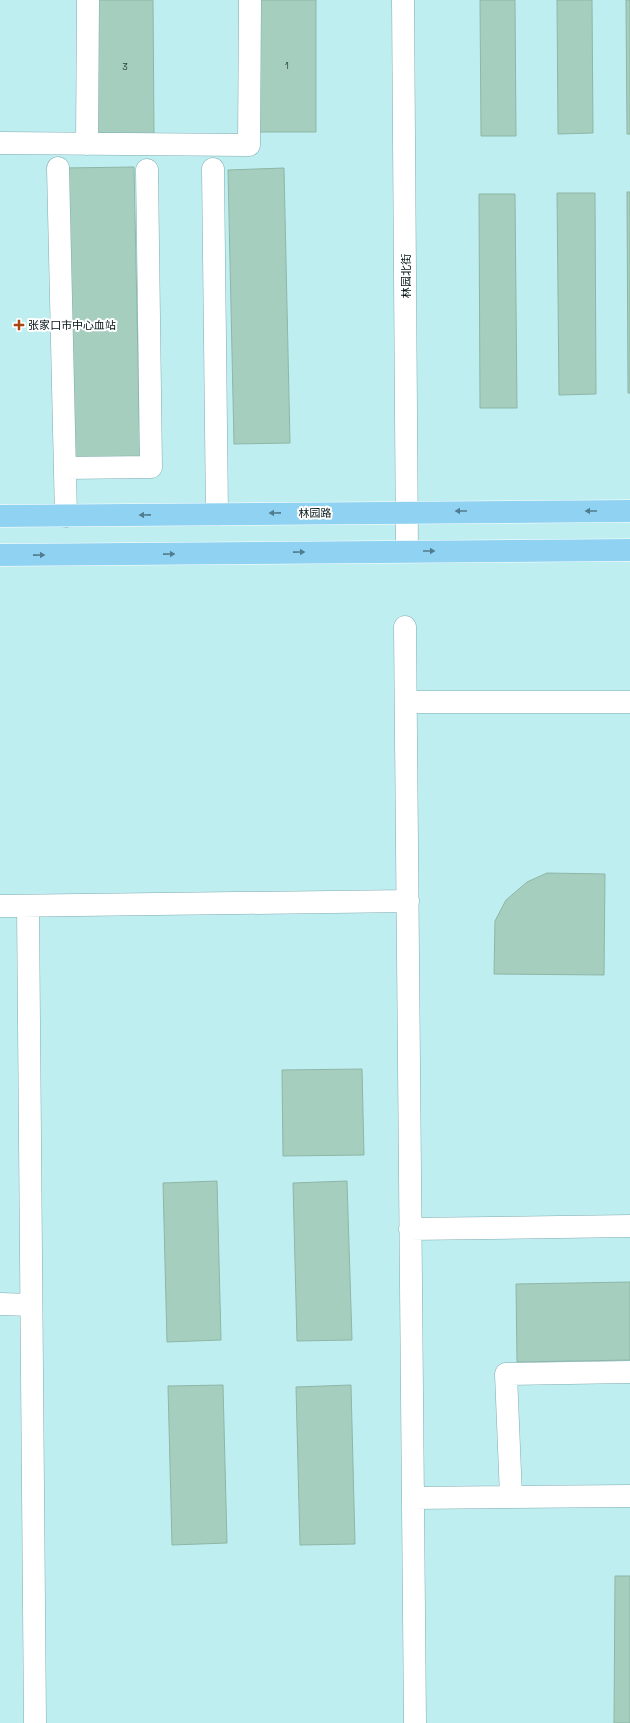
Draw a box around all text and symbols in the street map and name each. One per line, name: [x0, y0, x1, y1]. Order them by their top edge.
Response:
house number: 1: [285, 60, 289, 72]
house number: 3: [122, 61, 128, 73]
street label: 林园北街: [399, 254, 413, 298]
place label: 张家口市中心血站: [28, 318, 116, 332]
marker: 张家口市中心血站: [13, 319, 25, 331]
street label: 林园路: [298, 506, 332, 520]
one-way arrow: [454, 508, 467, 514]
one-way arrow: [584, 508, 597, 514]
one-way arrow: [268, 510, 281, 516]
one-way arrow: [138, 512, 151, 518]
one-way arrow: [423, 548, 436, 554]
one-way arrow: [293, 549, 306, 555]
one-way arrow: [163, 550, 175, 557]
one-way arrow: [33, 552, 46, 558]

